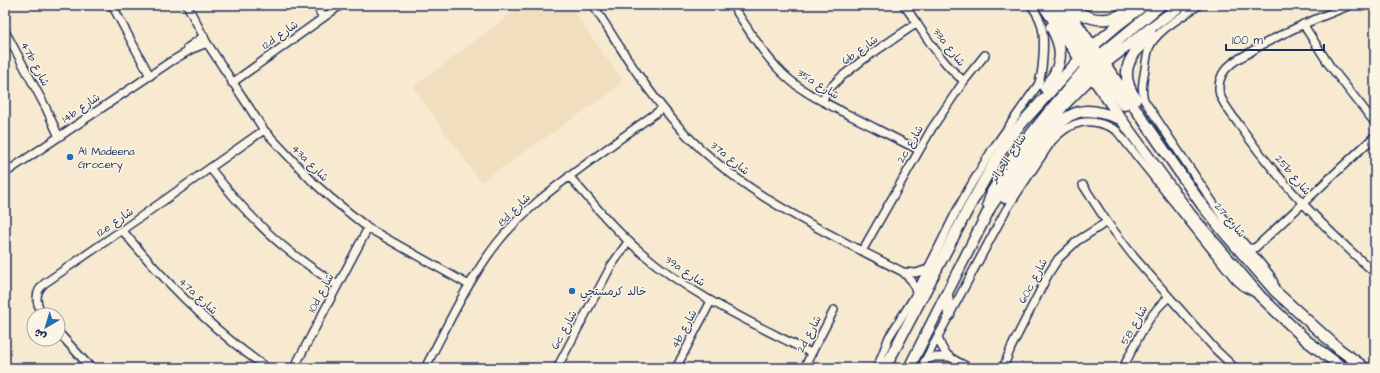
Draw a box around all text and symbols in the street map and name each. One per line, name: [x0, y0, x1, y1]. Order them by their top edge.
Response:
street label: 12d شارع: [259, 17, 302, 54]
street label: 33a شارع: [928, 25, 969, 70]
scale bar: [1226, 26, 1324, 52]
street label: 6b شارع: [839, 32, 882, 69]
text: 100 m: [1232, 32, 1263, 49]
street label: 47b شارع: [16, 39, 53, 89]
street label: 35a شارع: [793, 65, 842, 104]
street label: 14b شارع: [59, 90, 104, 127]
street label: 2c شارع: [893, 122, 928, 166]
street label: شارع الجزائر: [986, 131, 1031, 187]
street label: 37a شارع: [707, 138, 753, 179]
street label: 43a شارع: [287, 141, 332, 186]
place label: Al Madeena Grocery: [78, 144, 135, 173]
marker: Al Madeena Grocery: [65, 152, 75, 162]
street label: 25b شارع: [1271, 152, 1314, 199]
street label: 8d شارع: [494, 190, 535, 231]
street label: شارع 27: [1210, 199, 1249, 241]
street label: 12e شارع: [94, 204, 137, 241]
street label: 39a شارع: [661, 252, 708, 291]
street label: 60c شارع: [1015, 256, 1052, 307]
street label: 10d شارع: [304, 271, 338, 316]
street label: 47a شارع: [175, 274, 221, 319]
place label: خالد كرمستجي: [580, 284, 646, 302]
marker: خالد كرمستجي: [567, 286, 577, 296]
street label: شارع 58: [1117, 303, 1152, 348]
north arrow: [26, 307, 66, 347]
street label: 4b شارع: [668, 307, 701, 351]
street label: 6c شارع: [548, 308, 581, 353]
street label: 2d شارع: [793, 313, 826, 356]
text: ش: [31, 325, 50, 344]

